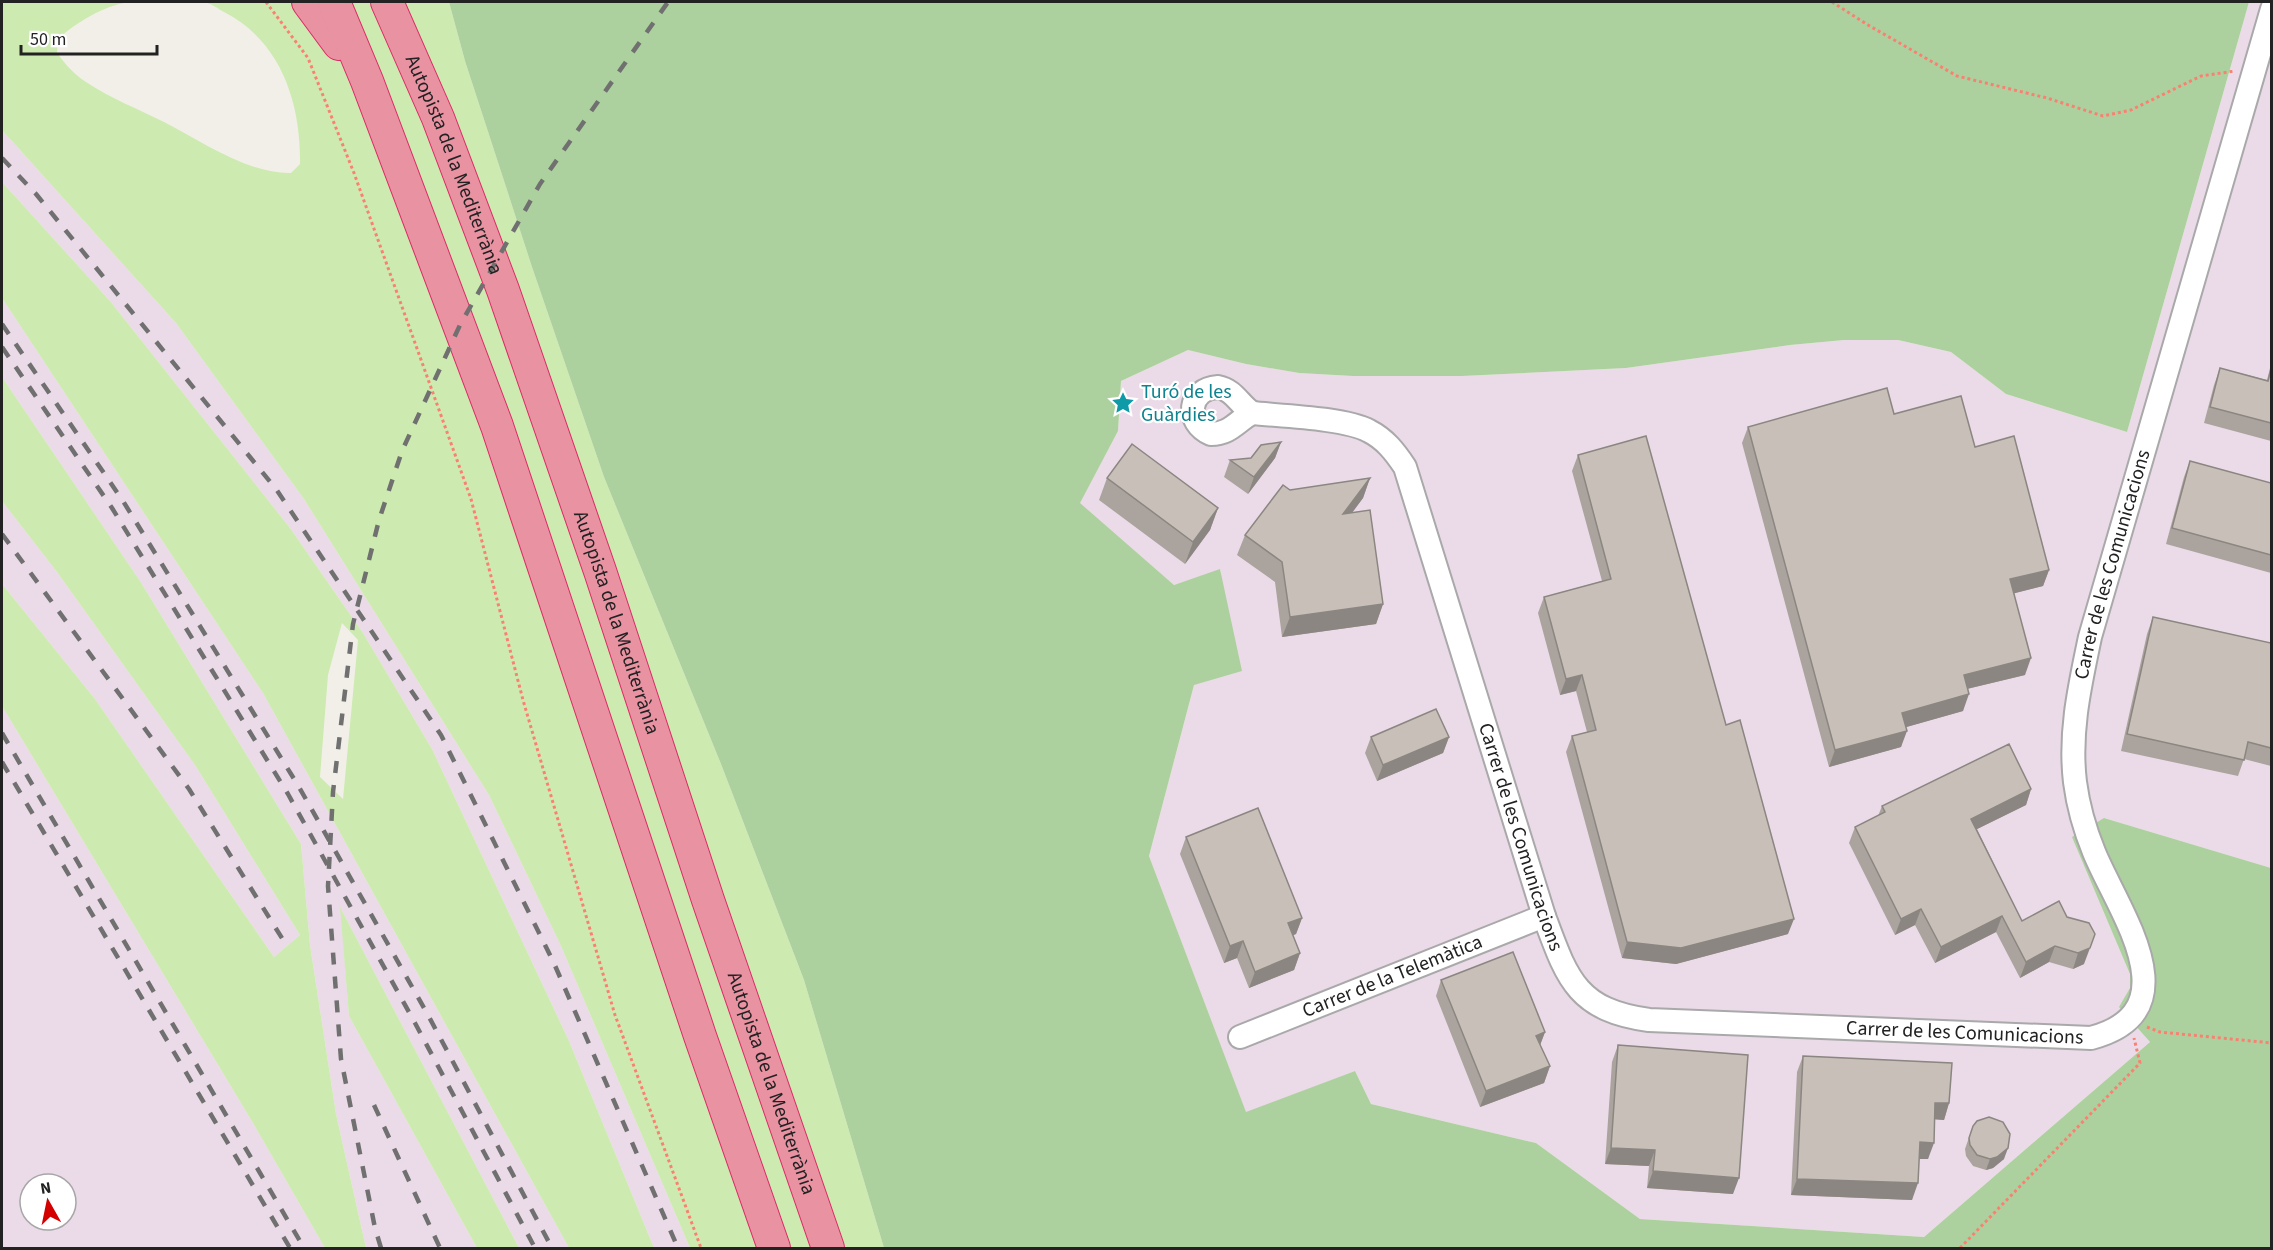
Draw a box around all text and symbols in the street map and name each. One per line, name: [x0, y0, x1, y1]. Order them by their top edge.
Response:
scale bar: [21, 18, 158, 56]
text: 50 m: [30, 27, 66, 52]
street label: Autopista de la Mediterrània: [398, 50, 510, 279]
place label: Turó de les Guàrdies: [1141, 378, 1232, 429]
place icon: Turó de les Guàrdies: [1110, 390, 1136, 416]
street label: Carrer de les Comunicacions: [2068, 446, 2158, 682]
street label: Autopista de la Mediterrània: [566, 507, 667, 738]
street label: Carrer de les Comunicacions: [1471, 720, 1570, 955]
street label: Carrer de la Telemàtica: [1298, 928, 1487, 1025]
street label: Autopista de la Mediterrània: [720, 968, 823, 1198]
street label: Carrer de les Comunicacions: [1846, 1014, 2084, 1052]
north arrow: [18, 1172, 78, 1232]
text: N: [39, 1176, 53, 1200]

